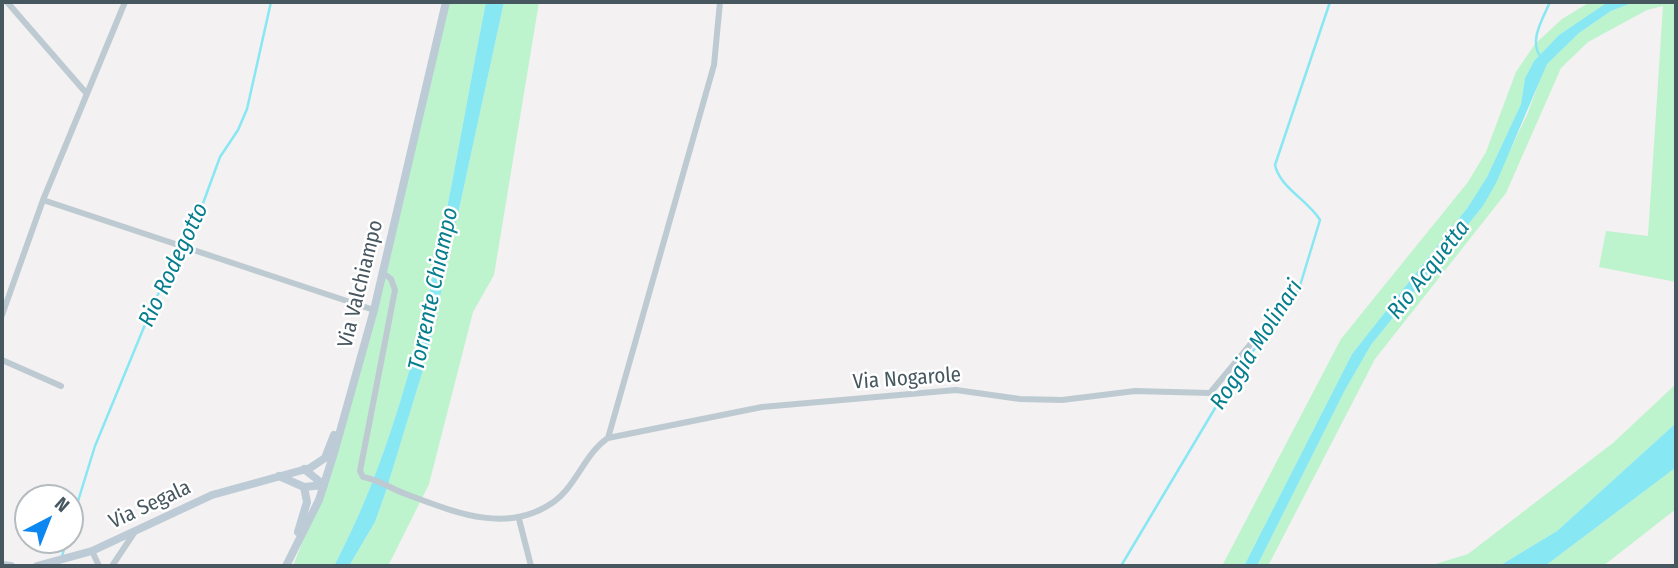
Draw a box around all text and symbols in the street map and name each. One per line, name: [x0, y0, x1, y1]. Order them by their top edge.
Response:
water label: Rio Rodegotto: [133, 199, 215, 331]
water label: Torrente Chiampo: [403, 205, 465, 373]
water label: Rio Acquetta: [1382, 215, 1476, 325]
street label: Via Valchiampo: [333, 218, 389, 350]
water label: Roggia Molinari: [1205, 275, 1309, 415]
street label: Via Nogarole: [852, 363, 962, 395]
street label: Via Segala: [105, 475, 195, 535]
north arrow: [14, 484, 84, 554]
text: N: [50, 492, 74, 517]

